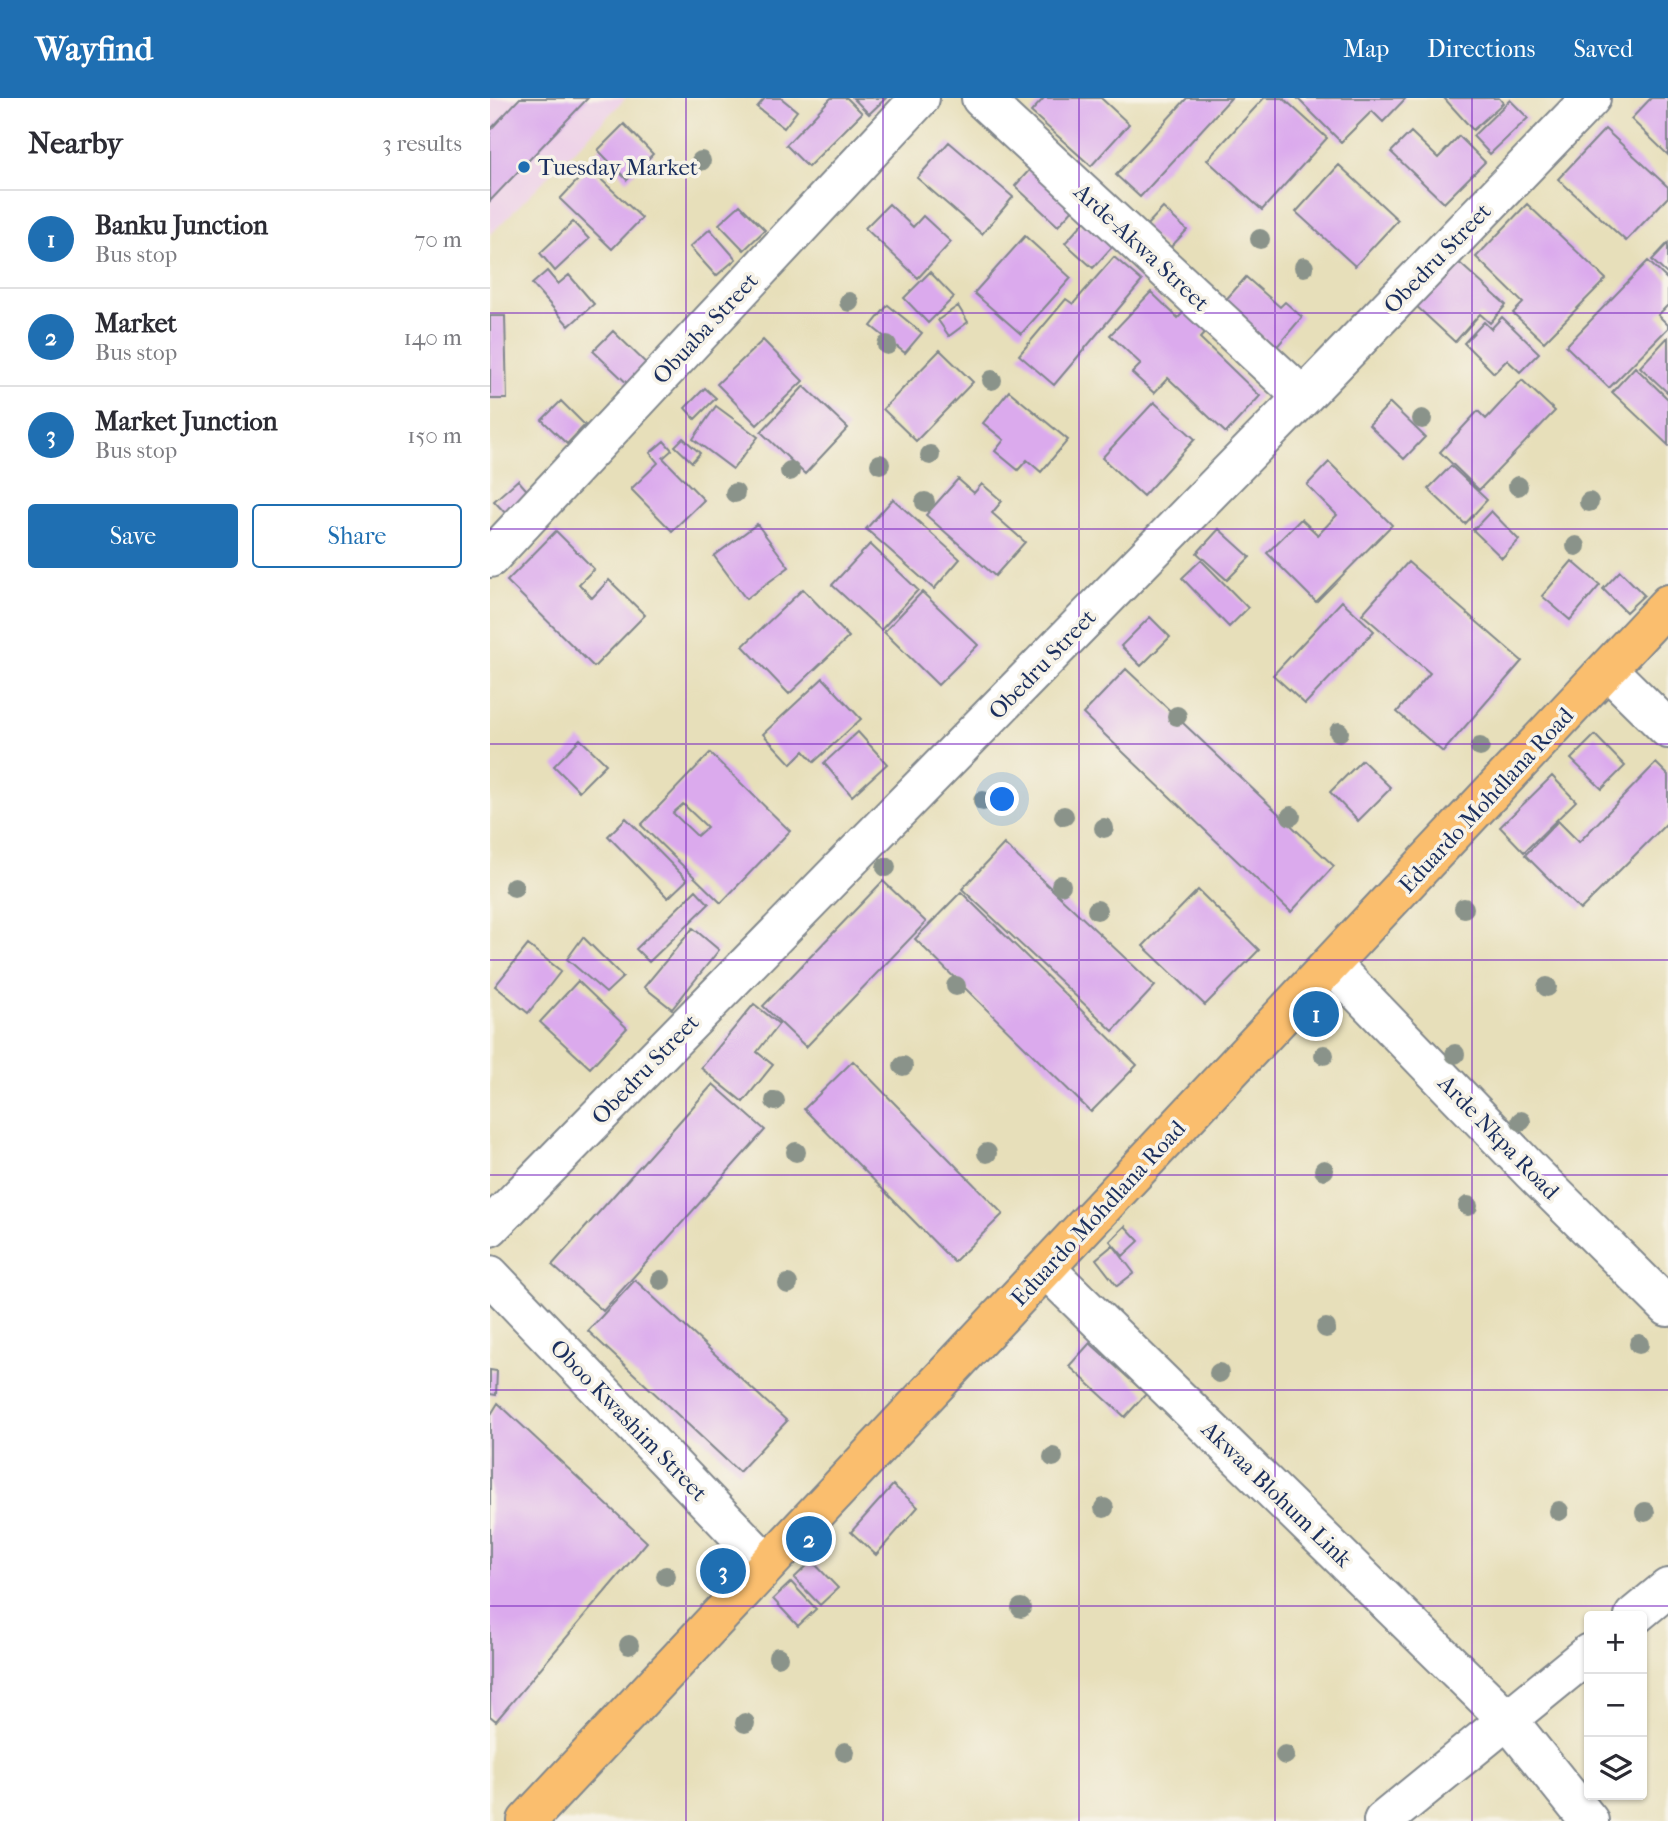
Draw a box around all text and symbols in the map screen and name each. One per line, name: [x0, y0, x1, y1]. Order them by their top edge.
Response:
text: Wayfind: [35, 30, 153, 69]
text: Map: [1343, 35, 1389, 63]
text: Directions: [1427, 35, 1535, 63]
text: Saved: [1573, 35, 1633, 63]
text: Nearby: [28, 126, 123, 161]
text: 3 results: [382, 130, 462, 157]
place label: Tuesday Market: [538, 154, 698, 181]
marker: Tuesday Market: [516, 159, 532, 175]
street label: Arde-Akwa Street: [1068, 177, 1215, 317]
street label: Obedru Street: [1378, 198, 1497, 319]
text: Banku Junction: [95, 210, 268, 241]
text: 1: [47, 226, 55, 253]
text: 70 m: [414, 226, 462, 253]
text: Bus stop: [95, 241, 177, 268]
street label: Obuaba Street: [647, 267, 764, 389]
text: Market: [95, 308, 177, 339]
text: 2: [45, 324, 57, 351]
text: 140 m: [403, 324, 462, 351]
text: Bus stop: [95, 339, 177, 366]
text: Market Junction: [95, 406, 278, 437]
text: 3: [46, 422, 56, 449]
text: 150 m: [407, 422, 462, 449]
text: Bus stop: [95, 437, 177, 464]
button: Save: [28, 504, 238, 568]
button: Share: [252, 504, 462, 568]
street label: Obedru Street: [983, 604, 1102, 725]
street label: Eduardo Mohdlana Road: [1393, 702, 1580, 899]
your location: [985, 782, 1019, 816]
pin: 1: [1293, 988, 1339, 1040]
street label: Obedru Street: [586, 1009, 705, 1130]
street label: Arde Nkpa Road: [1432, 1069, 1565, 1205]
street label: Eduardo Mohdlana Road: [1005, 1115, 1192, 1312]
street label: Oboo Kwashim Street: [545, 1334, 713, 1507]
street label: Akwaa Blohum Link: [1195, 1415, 1358, 1574]
pin: 2: [786, 1513, 832, 1565]
pin: 3: [700, 1545, 746, 1597]
map controls: [1584, 1611, 1647, 1800]
button: +: [1584, 1611, 1647, 1674]
button: −: [1584, 1674, 1647, 1737]
button: layers: [1584, 1737, 1647, 1800]

